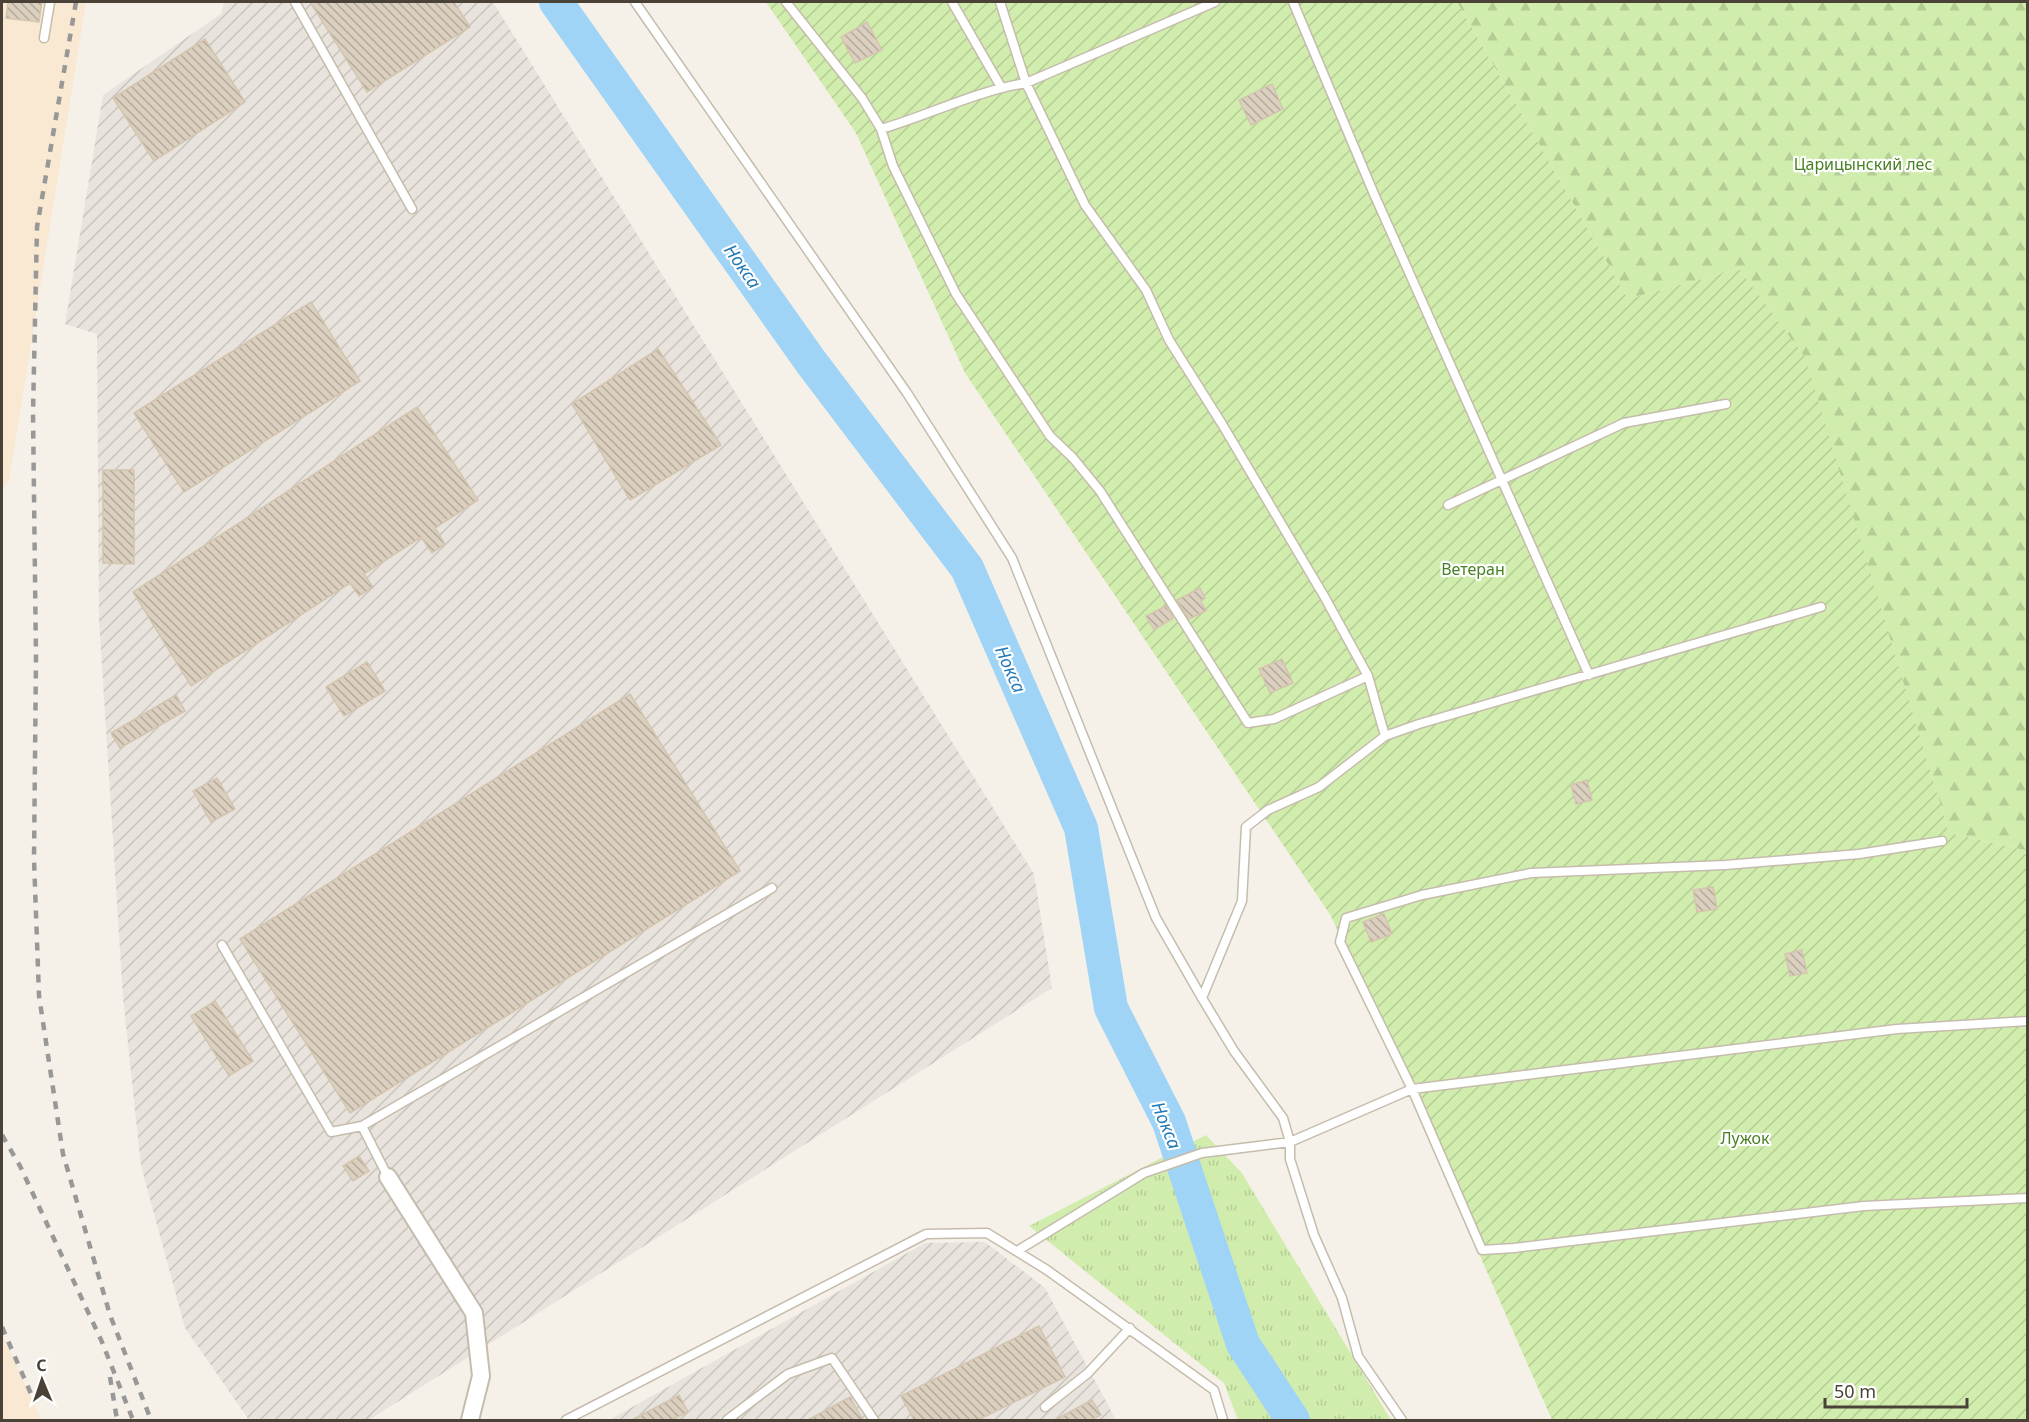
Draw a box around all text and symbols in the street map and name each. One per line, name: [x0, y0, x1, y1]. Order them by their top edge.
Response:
park label: Царицынский лес: [1794, 153, 1932, 175]
water label: Нокса: [719, 239, 767, 293]
park label: Ветеран: [1441, 558, 1505, 580]
water label: Нокса: [990, 642, 1032, 696]
water label: Нокса: [1147, 1098, 1187, 1152]
park label: Лужок: [1720, 1127, 1770, 1149]
north arrow: [12, 1350, 72, 1410]
text: С: [36, 1354, 47, 1376]
scale bar: [1825, 1371, 1968, 1409]
text: 50 m: [1834, 1379, 1876, 1403]

